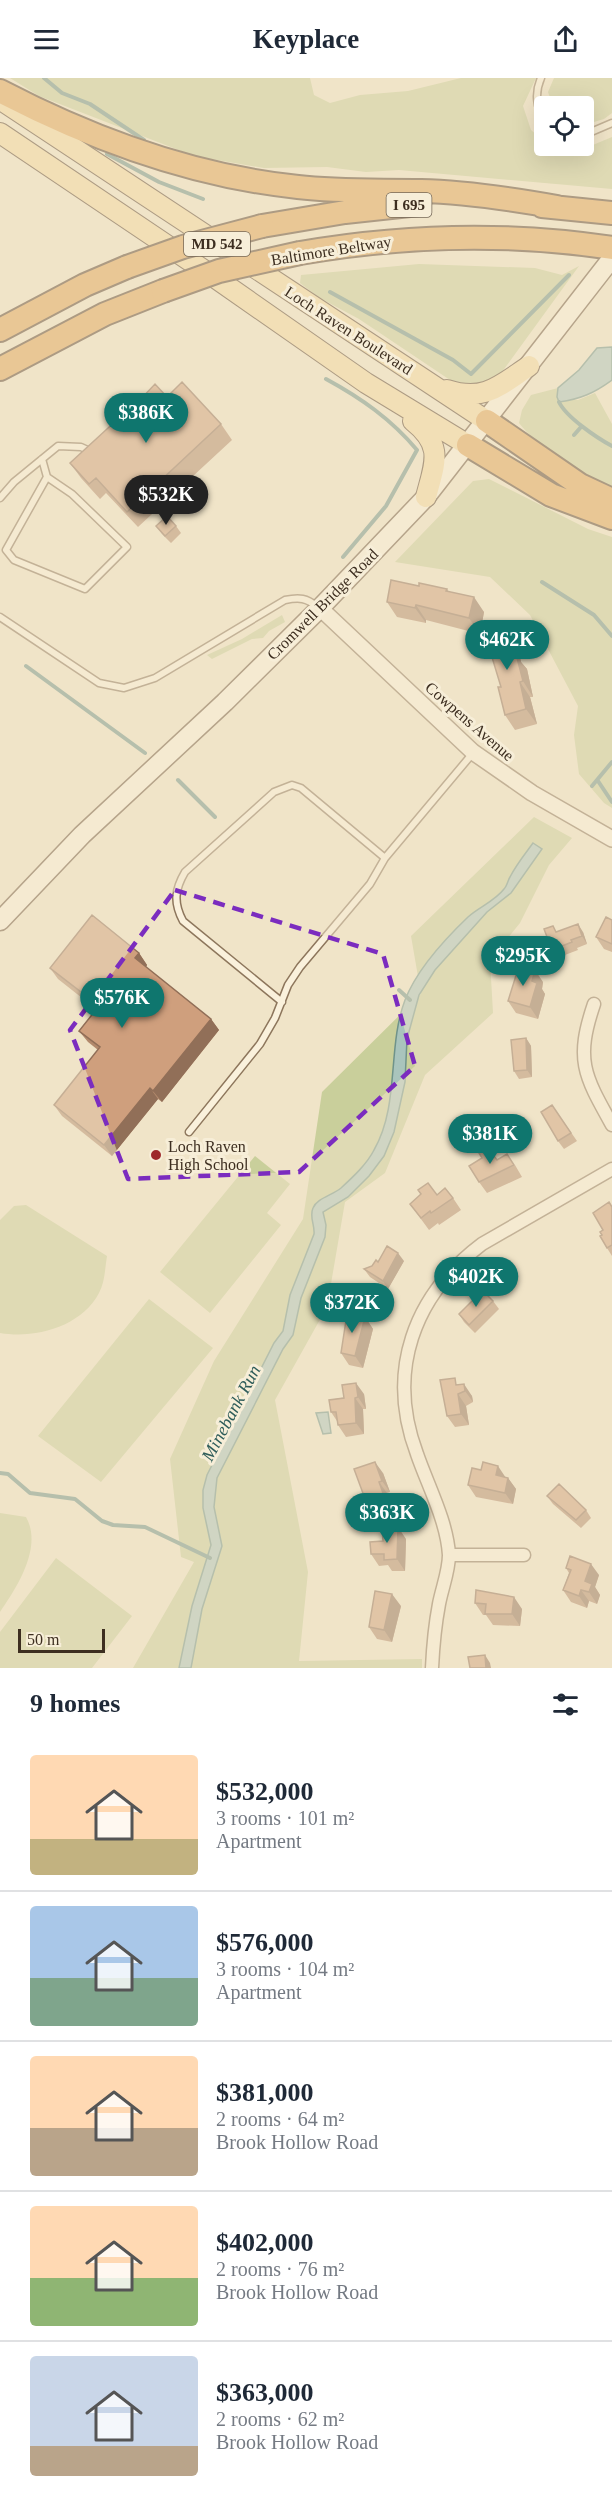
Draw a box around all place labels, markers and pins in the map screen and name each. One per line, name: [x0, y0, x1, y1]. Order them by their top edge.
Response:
pin: $386K: [104, 393, 188, 444]
pin: $532K: [124, 475, 208, 526]
pin: $462K: [465, 620, 549, 671]
pin: $295K: [481, 936, 565, 987]
pin: $576K: [80, 978, 164, 1029]
pin: $381K: [448, 1114, 532, 1165]
place label: Loch Raven High School: [168, 1138, 249, 1174]
marker: Loch Raven High School: [149, 1148, 163, 1162]
pin: $402K: [434, 1257, 518, 1308]
pin: $372K: [310, 1283, 394, 1334]
pin: $363K: [345, 1493, 429, 1544]

